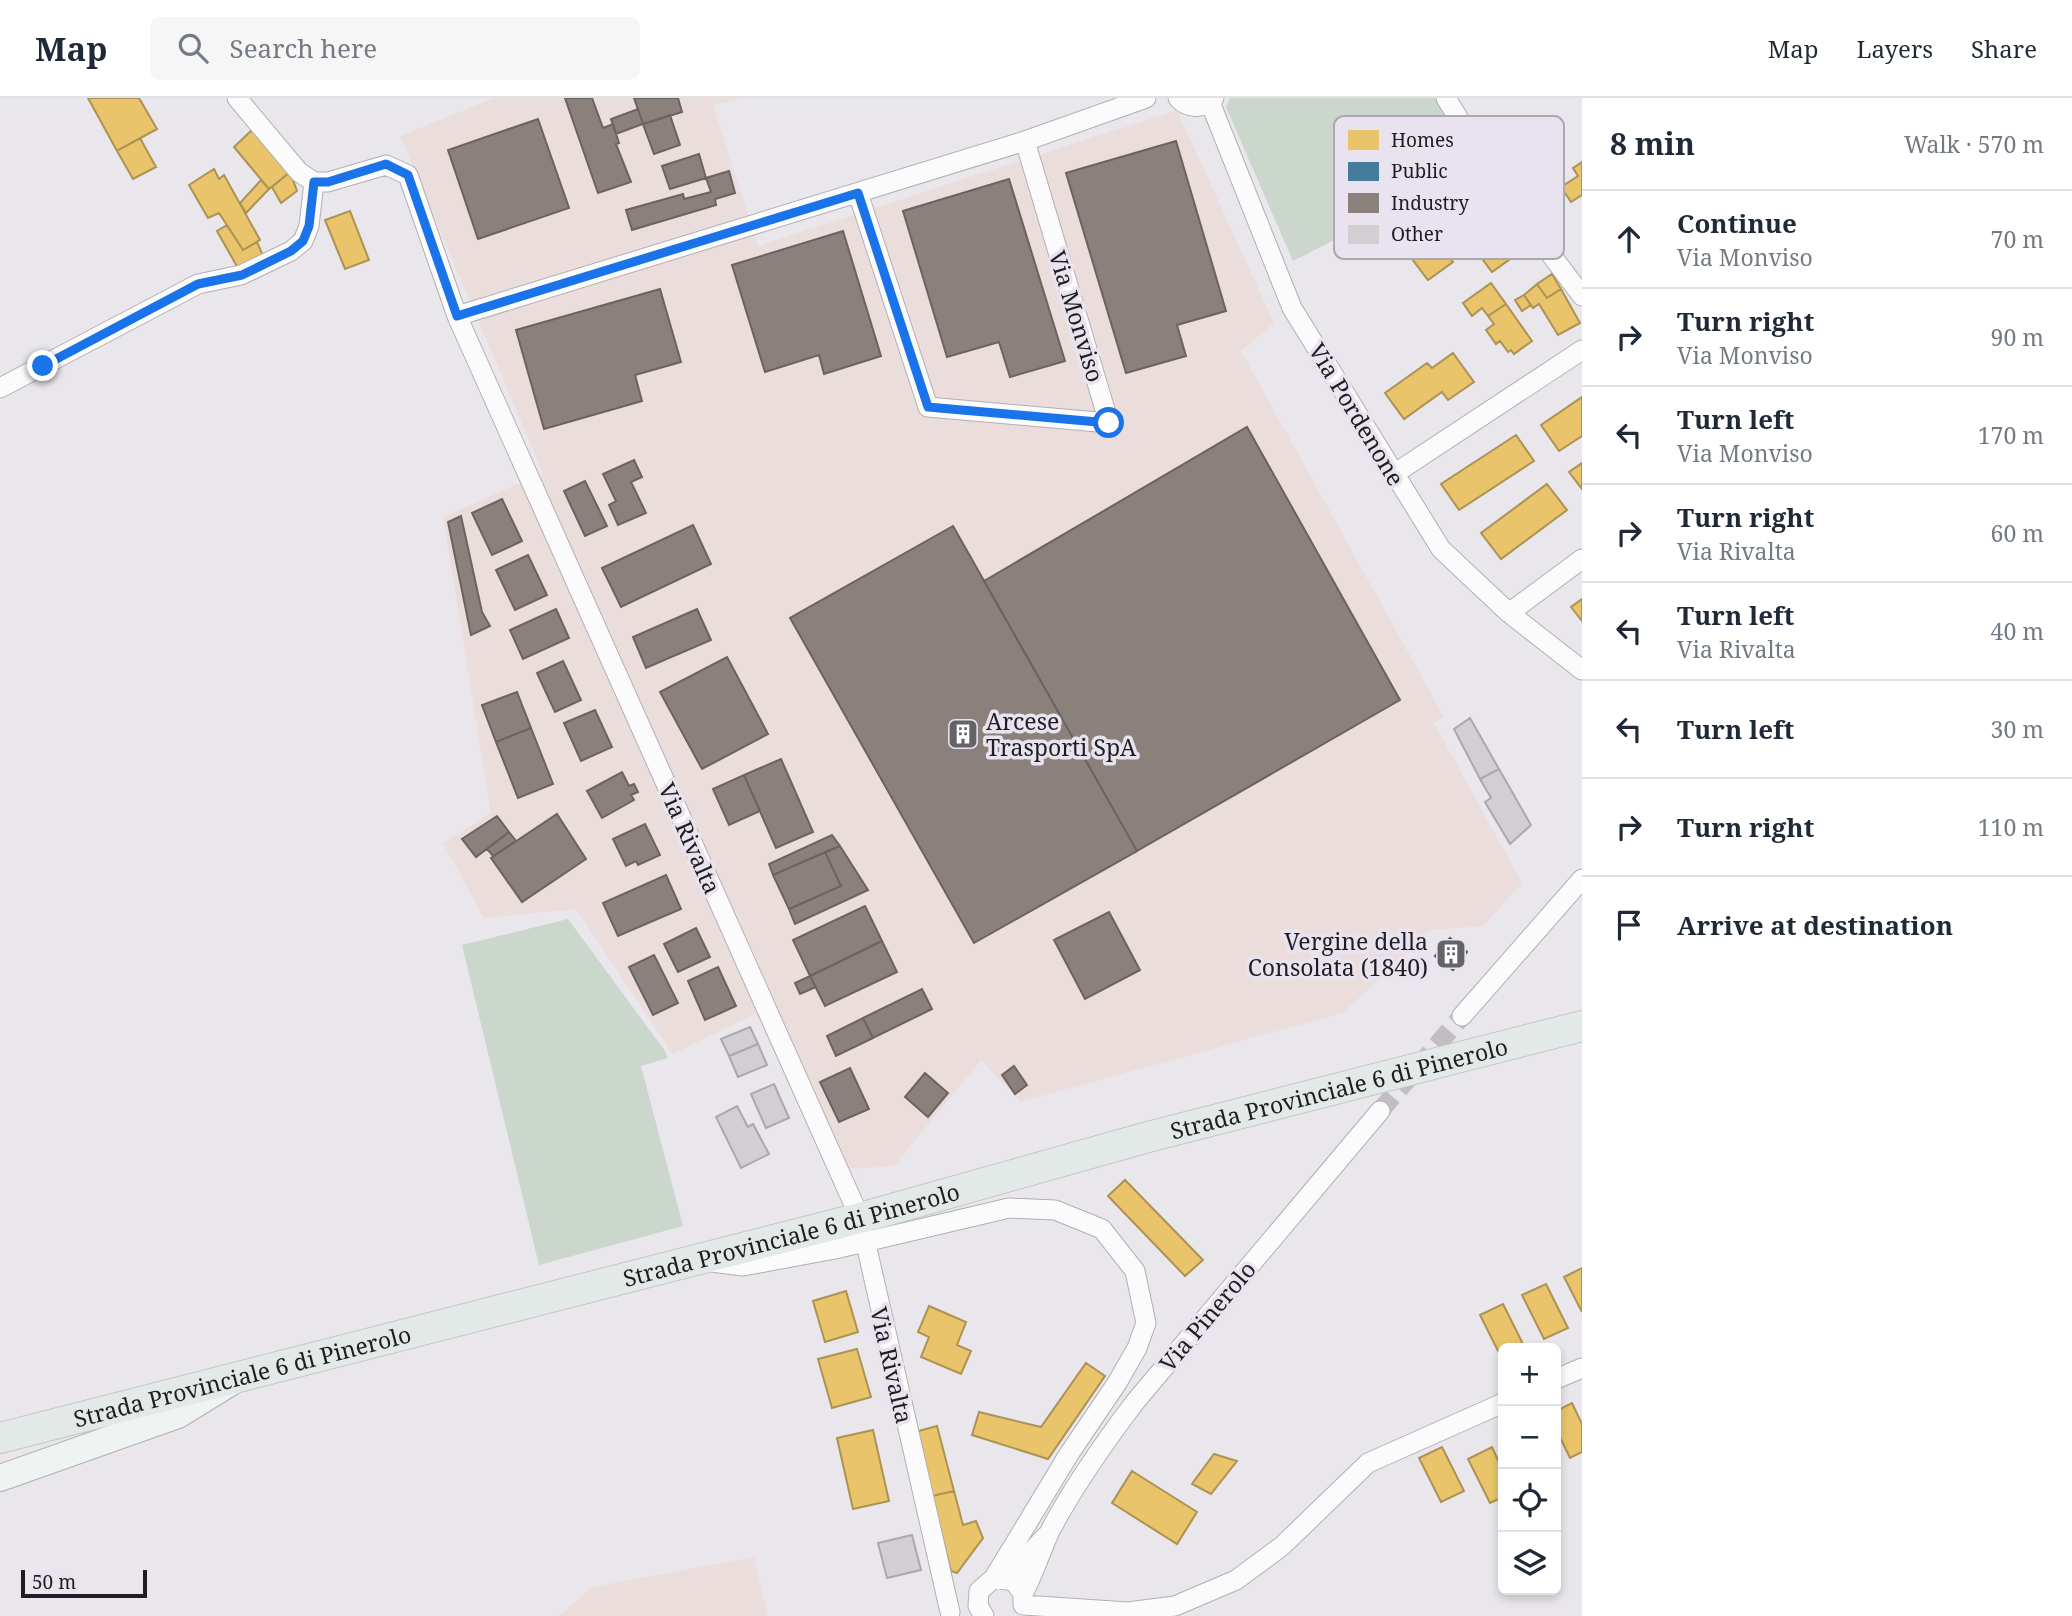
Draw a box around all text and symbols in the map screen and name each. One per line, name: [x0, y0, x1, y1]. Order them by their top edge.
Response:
search box: [150, 17, 640, 80]
text: Map: [35, 26, 108, 71]
icon: search: [174, 29, 212, 67]
text: Search here: [230, 30, 377, 66]
text: Map: [1768, 32, 1819, 65]
text: Layers: [1857, 32, 1933, 65]
text: Share: [1971, 32, 2037, 65]
legend: [1334, 116, 1564, 259]
text: 8 min: [1610, 123, 1695, 164]
text: Homes: [1391, 127, 1454, 153]
text: Walk · 570 m: [1904, 128, 2044, 160]
text: Public: [1391, 158, 1448, 184]
text: Industry: [1391, 190, 1469, 216]
text: Continue: [1677, 205, 1797, 241]
icon: ahead: [1610, 220, 1648, 258]
text: Other: [1391, 221, 1443, 247]
text: 70 m: [1991, 223, 2044, 255]
text: Via Monviso: [1677, 241, 1813, 273]
street label: Via Monviso: [1042, 246, 1112, 386]
text: Turn right: [1677, 303, 1814, 339]
icon: right: [1610, 318, 1648, 356]
text: 90 m: [1991, 321, 2044, 353]
street label: Via Pordenone: [1302, 337, 1412, 491]
text: Via Monviso: [1677, 339, 1813, 371]
route end: [27, 350, 58, 381]
text: Turn left: [1677, 401, 1794, 437]
route start: [1093, 407, 1124, 438]
icon: left: [1610, 416, 1648, 454]
text: 170 m: [1978, 419, 2044, 451]
text: Via Monviso: [1677, 437, 1813, 469]
text: Turn right: [1677, 499, 1814, 535]
icon: right: [1610, 514, 1648, 552]
text: 60 m: [1991, 517, 2044, 549]
text: Via Rivalta: [1677, 535, 1796, 567]
text: Turn left: [1677, 597, 1794, 633]
icon: left: [1610, 612, 1648, 650]
text: 40 m: [1991, 615, 2044, 647]
text: Via Rivalta: [1677, 633, 1796, 665]
place label: Arcese Trasporti SpA: [986, 705, 1137, 763]
icon: left: [1610, 710, 1648, 748]
text: Turn left: [1677, 711, 1794, 747]
text: 30 m: [1991, 713, 2044, 745]
building icon: Arcese Trasporti SpA: [946, 717, 980, 751]
street label: Via Rivalta: [651, 777, 729, 899]
icon: right: [1610, 808, 1648, 846]
text: Turn right: [1677, 809, 1814, 845]
text: 110 m: [1978, 811, 2044, 843]
icon: arrive: [1610, 906, 1648, 944]
text: Arrive at destination: [1677, 907, 1953, 943]
place label: Vergine della Consolata (1840): [1248, 925, 1428, 983]
building icon: Vergine della Consolata (1840): [1434, 937, 1468, 971]
street label: Strada Provinciale 6 di Pinerolo: [1167, 1030, 1511, 1147]
street label: Strada Provinciale 6 di Pinerolo: [619, 1175, 963, 1294]
street label: Via Pinerolo: [1151, 1254, 1263, 1378]
street label: Via Rivalta: [863, 1304, 921, 1426]
street label: Strada Provinciale 6 di Pinerolo: [70, 1318, 414, 1435]
map controls: [1498, 1343, 1561, 1595]
button: +: [1498, 1343, 1561, 1406]
button: −: [1498, 1406, 1561, 1469]
button: locate: [1498, 1469, 1561, 1532]
button: layers: [1498, 1532, 1561, 1595]
scale bar: [21, 1567, 147, 1599]
text: 50 m: [32, 1569, 76, 1595]

